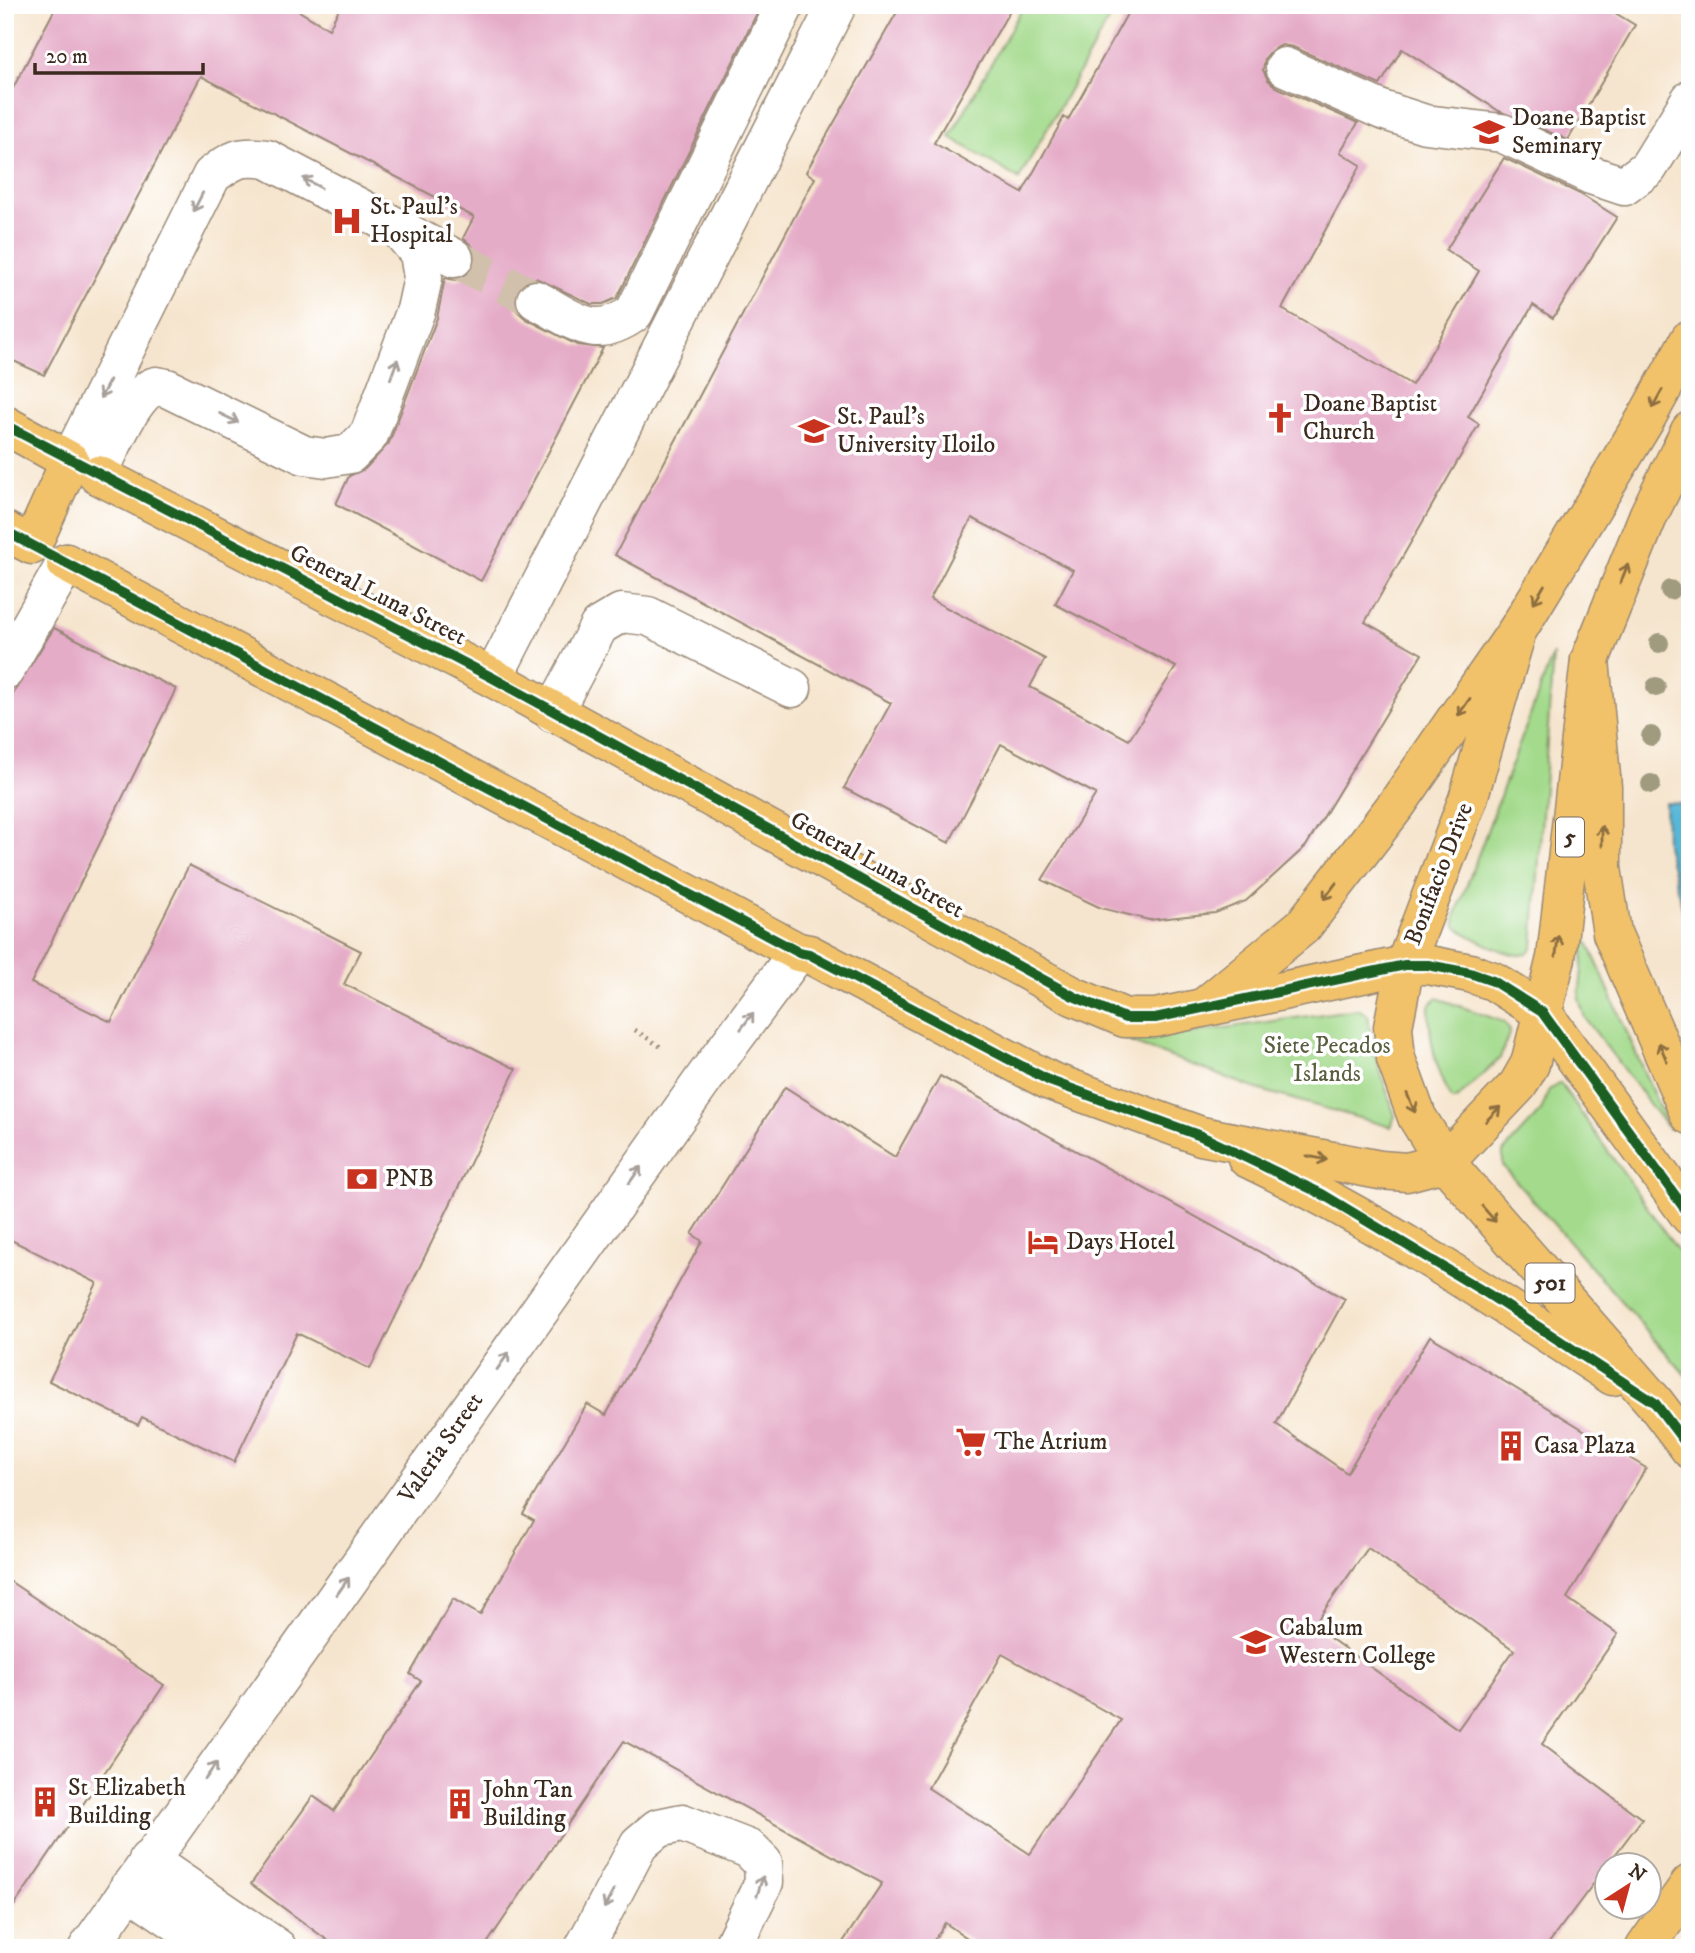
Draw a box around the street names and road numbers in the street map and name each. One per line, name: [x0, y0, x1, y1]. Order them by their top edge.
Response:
street label: General Luna Street: [285, 538, 472, 653]
street label: Bonifacio Drive: [1398, 798, 1480, 949]
street label: General Luna Street: [785, 805, 969, 925]
road number: 5: [1556, 818, 1584, 856]
road number: 501: [1526, 1264, 1574, 1302]
street label: Valeria Street: [391, 1387, 490, 1510]

